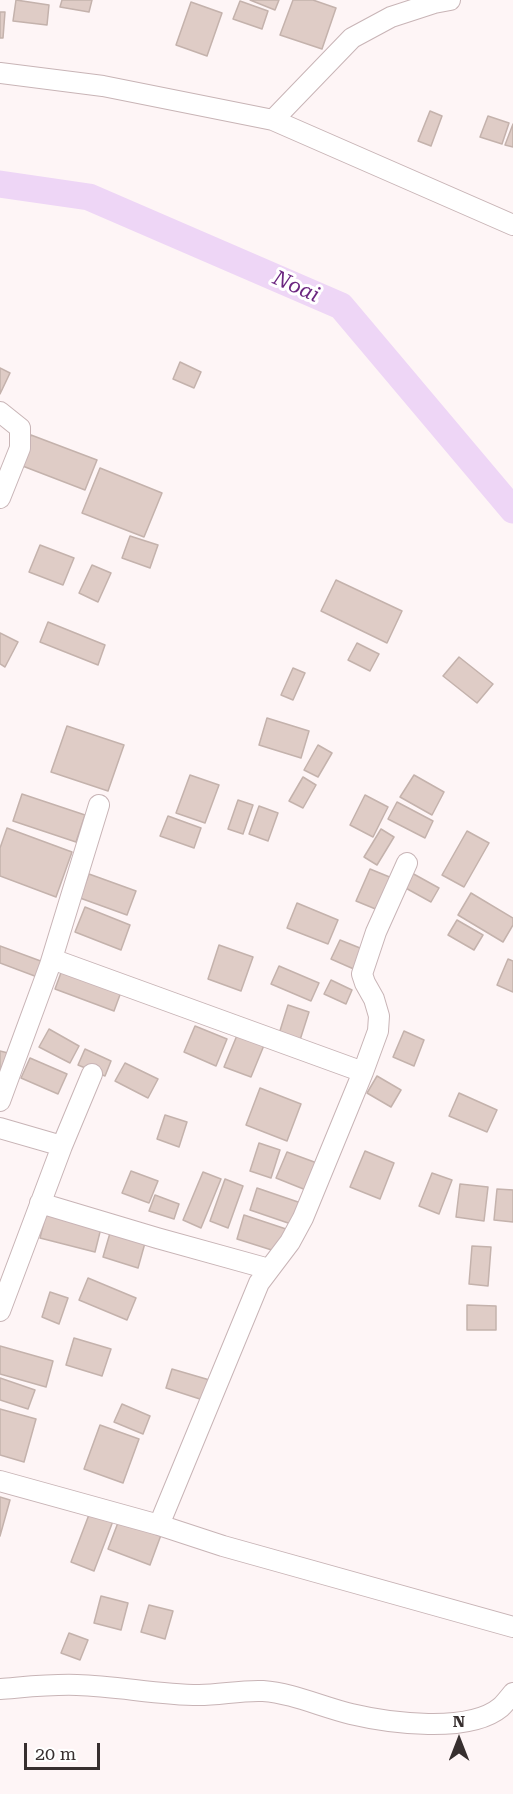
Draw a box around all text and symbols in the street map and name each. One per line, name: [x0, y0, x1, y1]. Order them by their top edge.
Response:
water label: Noai: [269, 266, 323, 308]
north arrow: [429, 1710, 489, 1770]
text: N: [453, 1712, 465, 1731]
scale bar: [27, 1731, 104, 1769]
text: 20 m: [35, 1743, 76, 1764]

